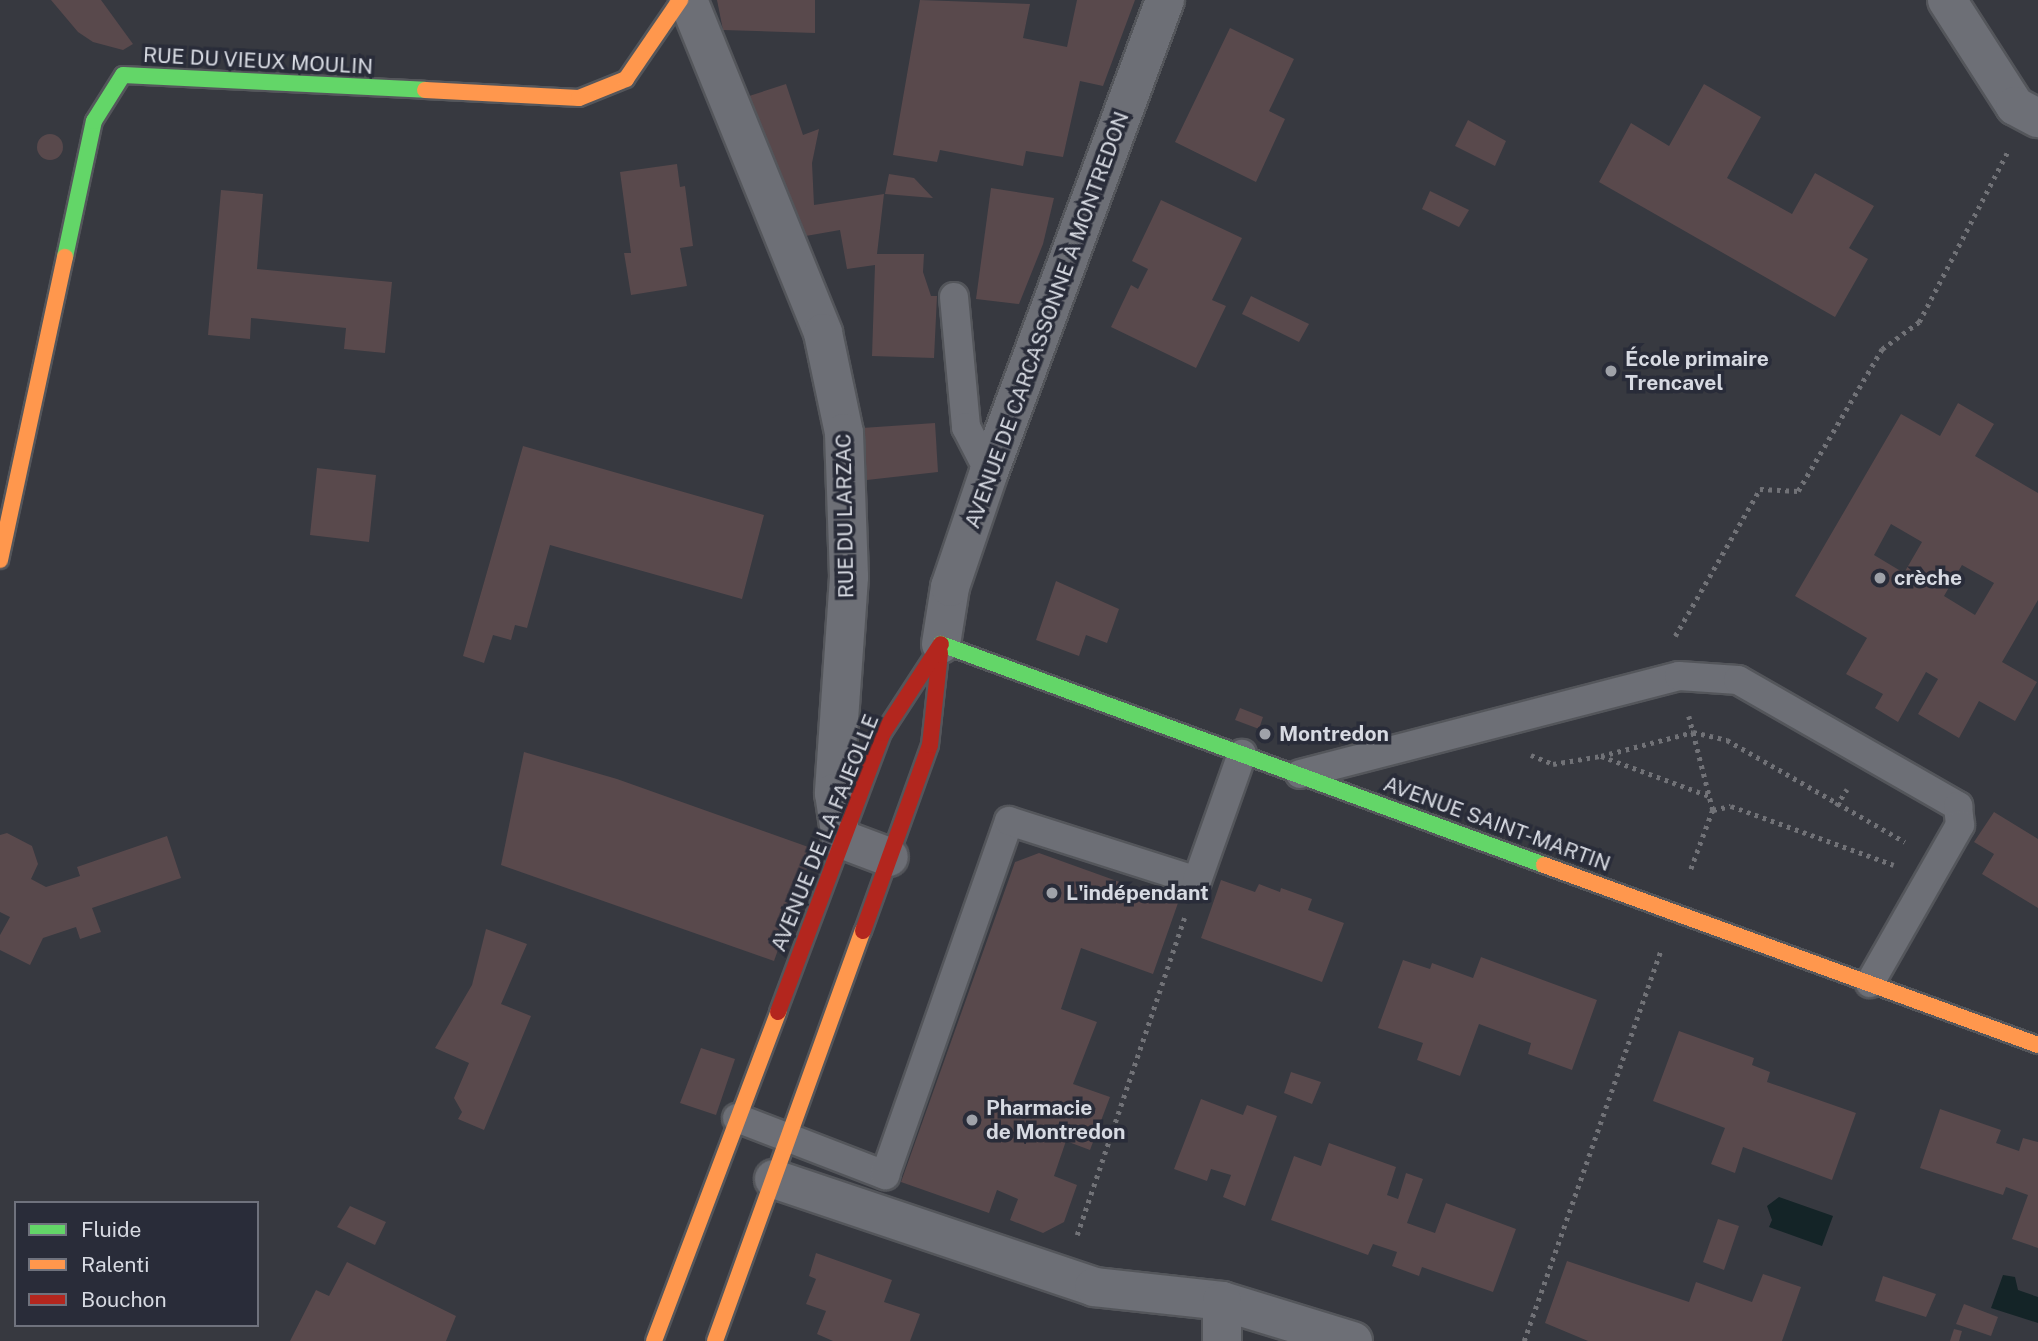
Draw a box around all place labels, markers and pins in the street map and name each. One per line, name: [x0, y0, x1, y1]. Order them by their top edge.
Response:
place label: École primaire Trencavel: [1625, 346, 1769, 396]
marker: École primaire Trencavel: [1603, 363, 1619, 379]
place label: crèche: [1894, 565, 1962, 591]
marker: crèche: [1872, 570, 1888, 586]
place label: Montredon: [1279, 721, 1389, 747]
marker: Montredon: [1257, 726, 1273, 742]
place label: L'indépendant: [1066, 880, 1209, 906]
marker: L'indépendant: [1044, 885, 1060, 901]
place label: Pharmacie de Montredon: [986, 1095, 1126, 1145]
marker: Pharmacie de Montredon: [964, 1112, 980, 1128]

